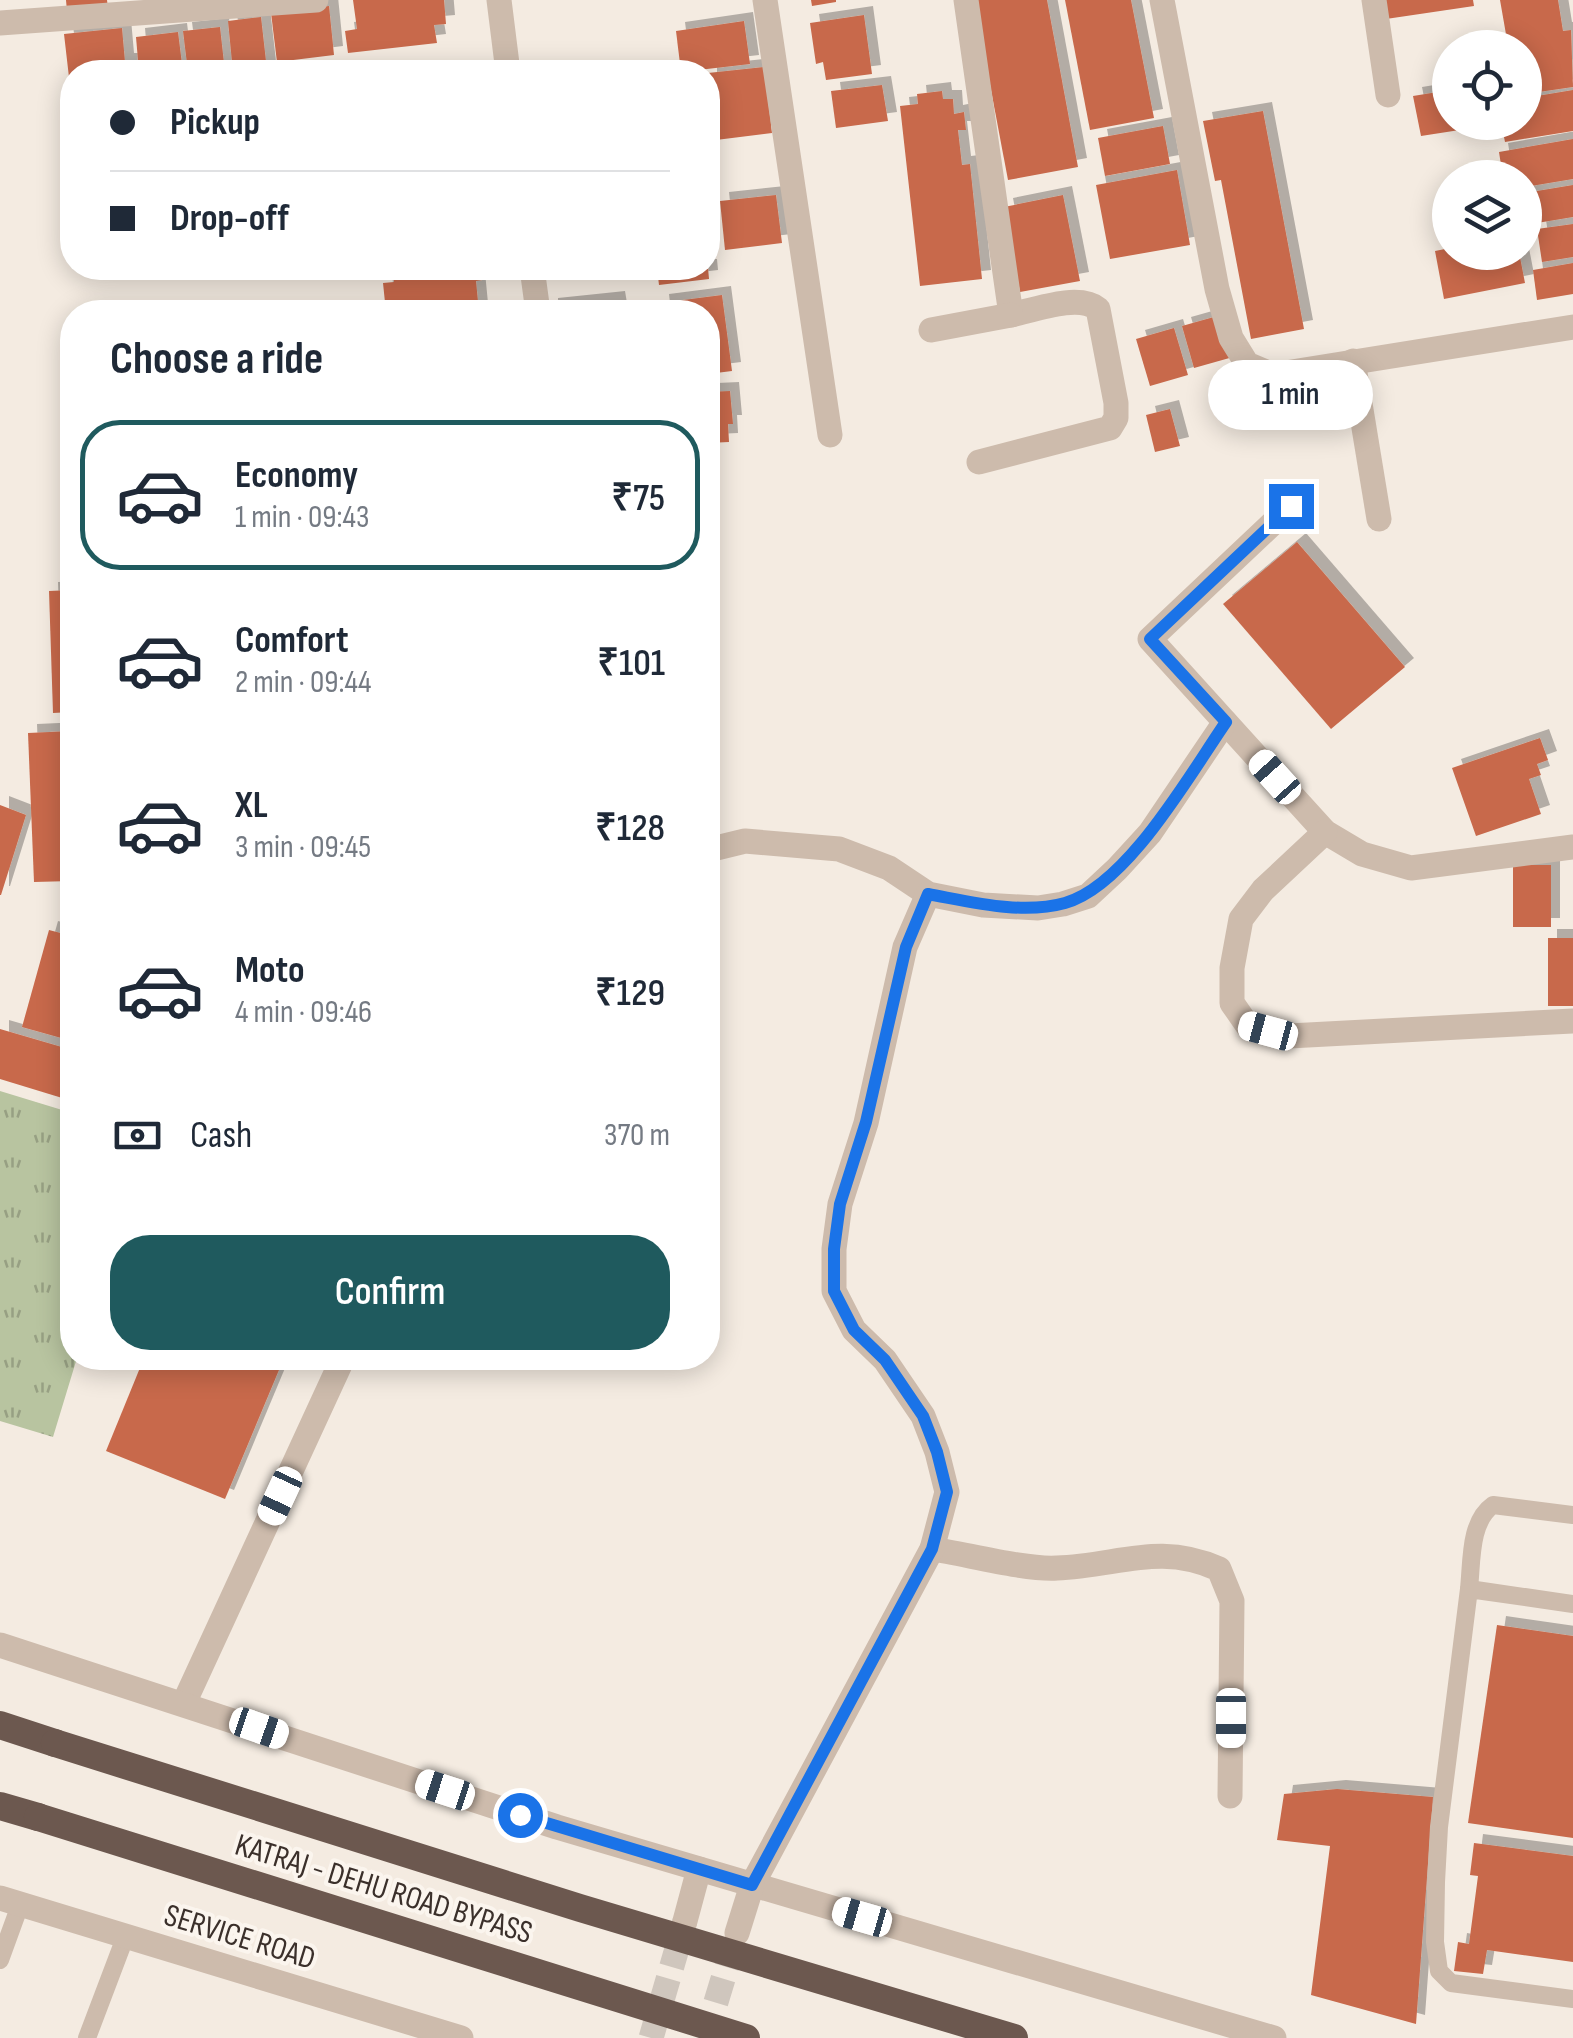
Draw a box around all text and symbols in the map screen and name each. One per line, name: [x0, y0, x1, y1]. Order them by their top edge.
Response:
map controls: [1432, 30, 1542, 270]
button: locate: [1432, 30, 1542, 140]
text: Pickup: [170, 100, 260, 145]
button: layers: [1432, 160, 1542, 270]
text: Drop-off: [170, 196, 289, 241]
text: Choose a ride: [110, 332, 323, 387]
callout: 1 min: [1208, 361, 1374, 431]
text: 1 min: [1261, 375, 1320, 414]
icon: car: [115, 450, 205, 540]
text: Economy: [235, 453, 358, 498]
text: ₹75: [611, 476, 665, 521]
route end: [1269, 484, 1314, 529]
text: 1 min · 09:43: [235, 498, 369, 537]
icon: car: [115, 615, 205, 705]
text: Comfort: [235, 618, 349, 663]
text: ₹101: [597, 641, 665, 686]
text: 2 min · 09:44: [235, 663, 371, 702]
car: [1244, 745, 1306, 809]
icon: car: [115, 780, 205, 870]
text: XL: [235, 783, 268, 828]
text: ₹128: [595, 806, 665, 851]
text: 3 min · 09:45: [235, 828, 371, 867]
icon: car: [115, 945, 205, 1035]
text: Moto: [235, 948, 305, 993]
text: ₹129: [595, 971, 665, 1016]
text: 4 min · 09:46: [235, 993, 372, 1032]
car: [1235, 1009, 1301, 1053]
icon: cash: [110, 1108, 165, 1163]
text: Cash: [190, 1113, 252, 1158]
text: 370 m: [604, 1116, 670, 1155]
button: Confirm: [110, 1235, 670, 1350]
car: [254, 1462, 306, 1530]
car: [1216, 1688, 1246, 1748]
car: [226, 1704, 292, 1752]
car: [412, 1766, 478, 1814]
route start: [498, 1793, 543, 1838]
street label: KATRAJ - DEHU ROAD BYPASS: [230, 1826, 537, 1953]
car: [829, 1894, 895, 1940]
street label: SERVICE ROAD: [159, 1896, 320, 1979]

